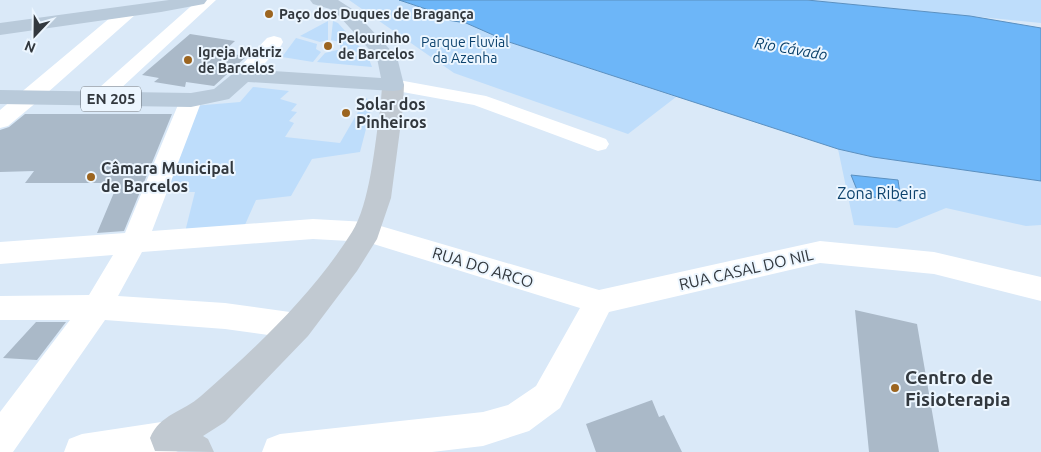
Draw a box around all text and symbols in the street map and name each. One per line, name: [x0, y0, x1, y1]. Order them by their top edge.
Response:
place label: Paço dos Duques de Bragança: [279, 6, 474, 23]
marker: Paço dos Duques de Bragança: [263, 8, 275, 20]
north arrow: [10, 10, 60, 60]
place label: Pelourinho de Barcelos: [338, 30, 415, 62]
park label: Parque Fluvial da Azenha: [421, 34, 509, 66]
water label: Rio Cávado: [754, 34, 829, 63]
text: N: [22, 38, 38, 56]
marker: Pelourinho de Barcelos: [322, 40, 334, 52]
place label: Igreja Matriz de Barcelos: [198, 44, 282, 76]
marker: Igreja Matriz de Barcelos: [182, 54, 194, 66]
road number: EN 205: [81, 86, 141, 112]
place label: Solar dos Pinheiros: [356, 95, 427, 131]
marker: Solar dos Pinheiros: [340, 107, 352, 119]
place label: Câmara Municipal de Barcelos: [101, 159, 234, 195]
marker: Câmara Municipal de Barcelos: [85, 171, 97, 183]
park label: Zona Ribeira: [837, 184, 927, 202]
street label: RUA DO ARCO: [430, 243, 536, 291]
street label: RUA CASAL DO NIL: [677, 245, 815, 293]
place label: Centro de Fisioterapia: [905, 366, 1010, 410]
marker: Centro de Fisioterapia: [889, 382, 901, 394]

